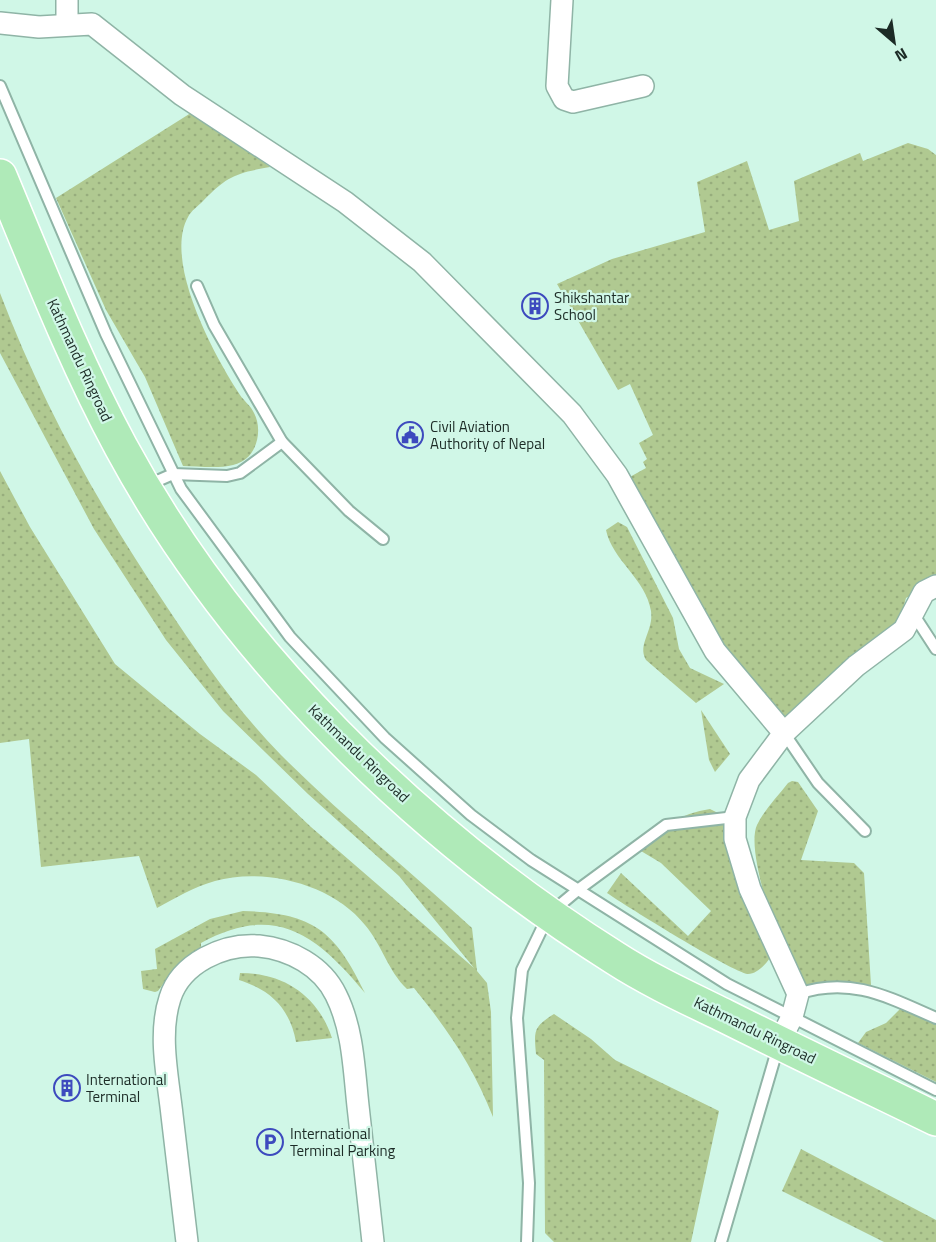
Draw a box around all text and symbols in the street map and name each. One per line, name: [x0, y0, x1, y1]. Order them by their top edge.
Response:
north arrow: [864, 12, 924, 72]
text: N: [891, 42, 912, 68]
place label: Shikshantar School: [554, 286, 629, 326]
building icon: Shikshantar School: [520, 291, 550, 321]
street label: Kathmandu Ringroad: [41, 295, 119, 425]
place label: Civil Aviation Authority of Nepal: [430, 415, 545, 455]
public building icon: Civil Aviation Authority of Nepal: [395, 420, 425, 450]
street label: Kathmandu Ringroad: [303, 698, 415, 808]
street label: Kathmandu Ringroad: [690, 990, 820, 1070]
place label: International Terminal: [86, 1068, 167, 1108]
building icon: International Terminal: [52, 1073, 82, 1103]
place label: International Terminal Parking: [290, 1122, 396, 1162]
parking icon: International Terminal Parking: [255, 1127, 285, 1157]

